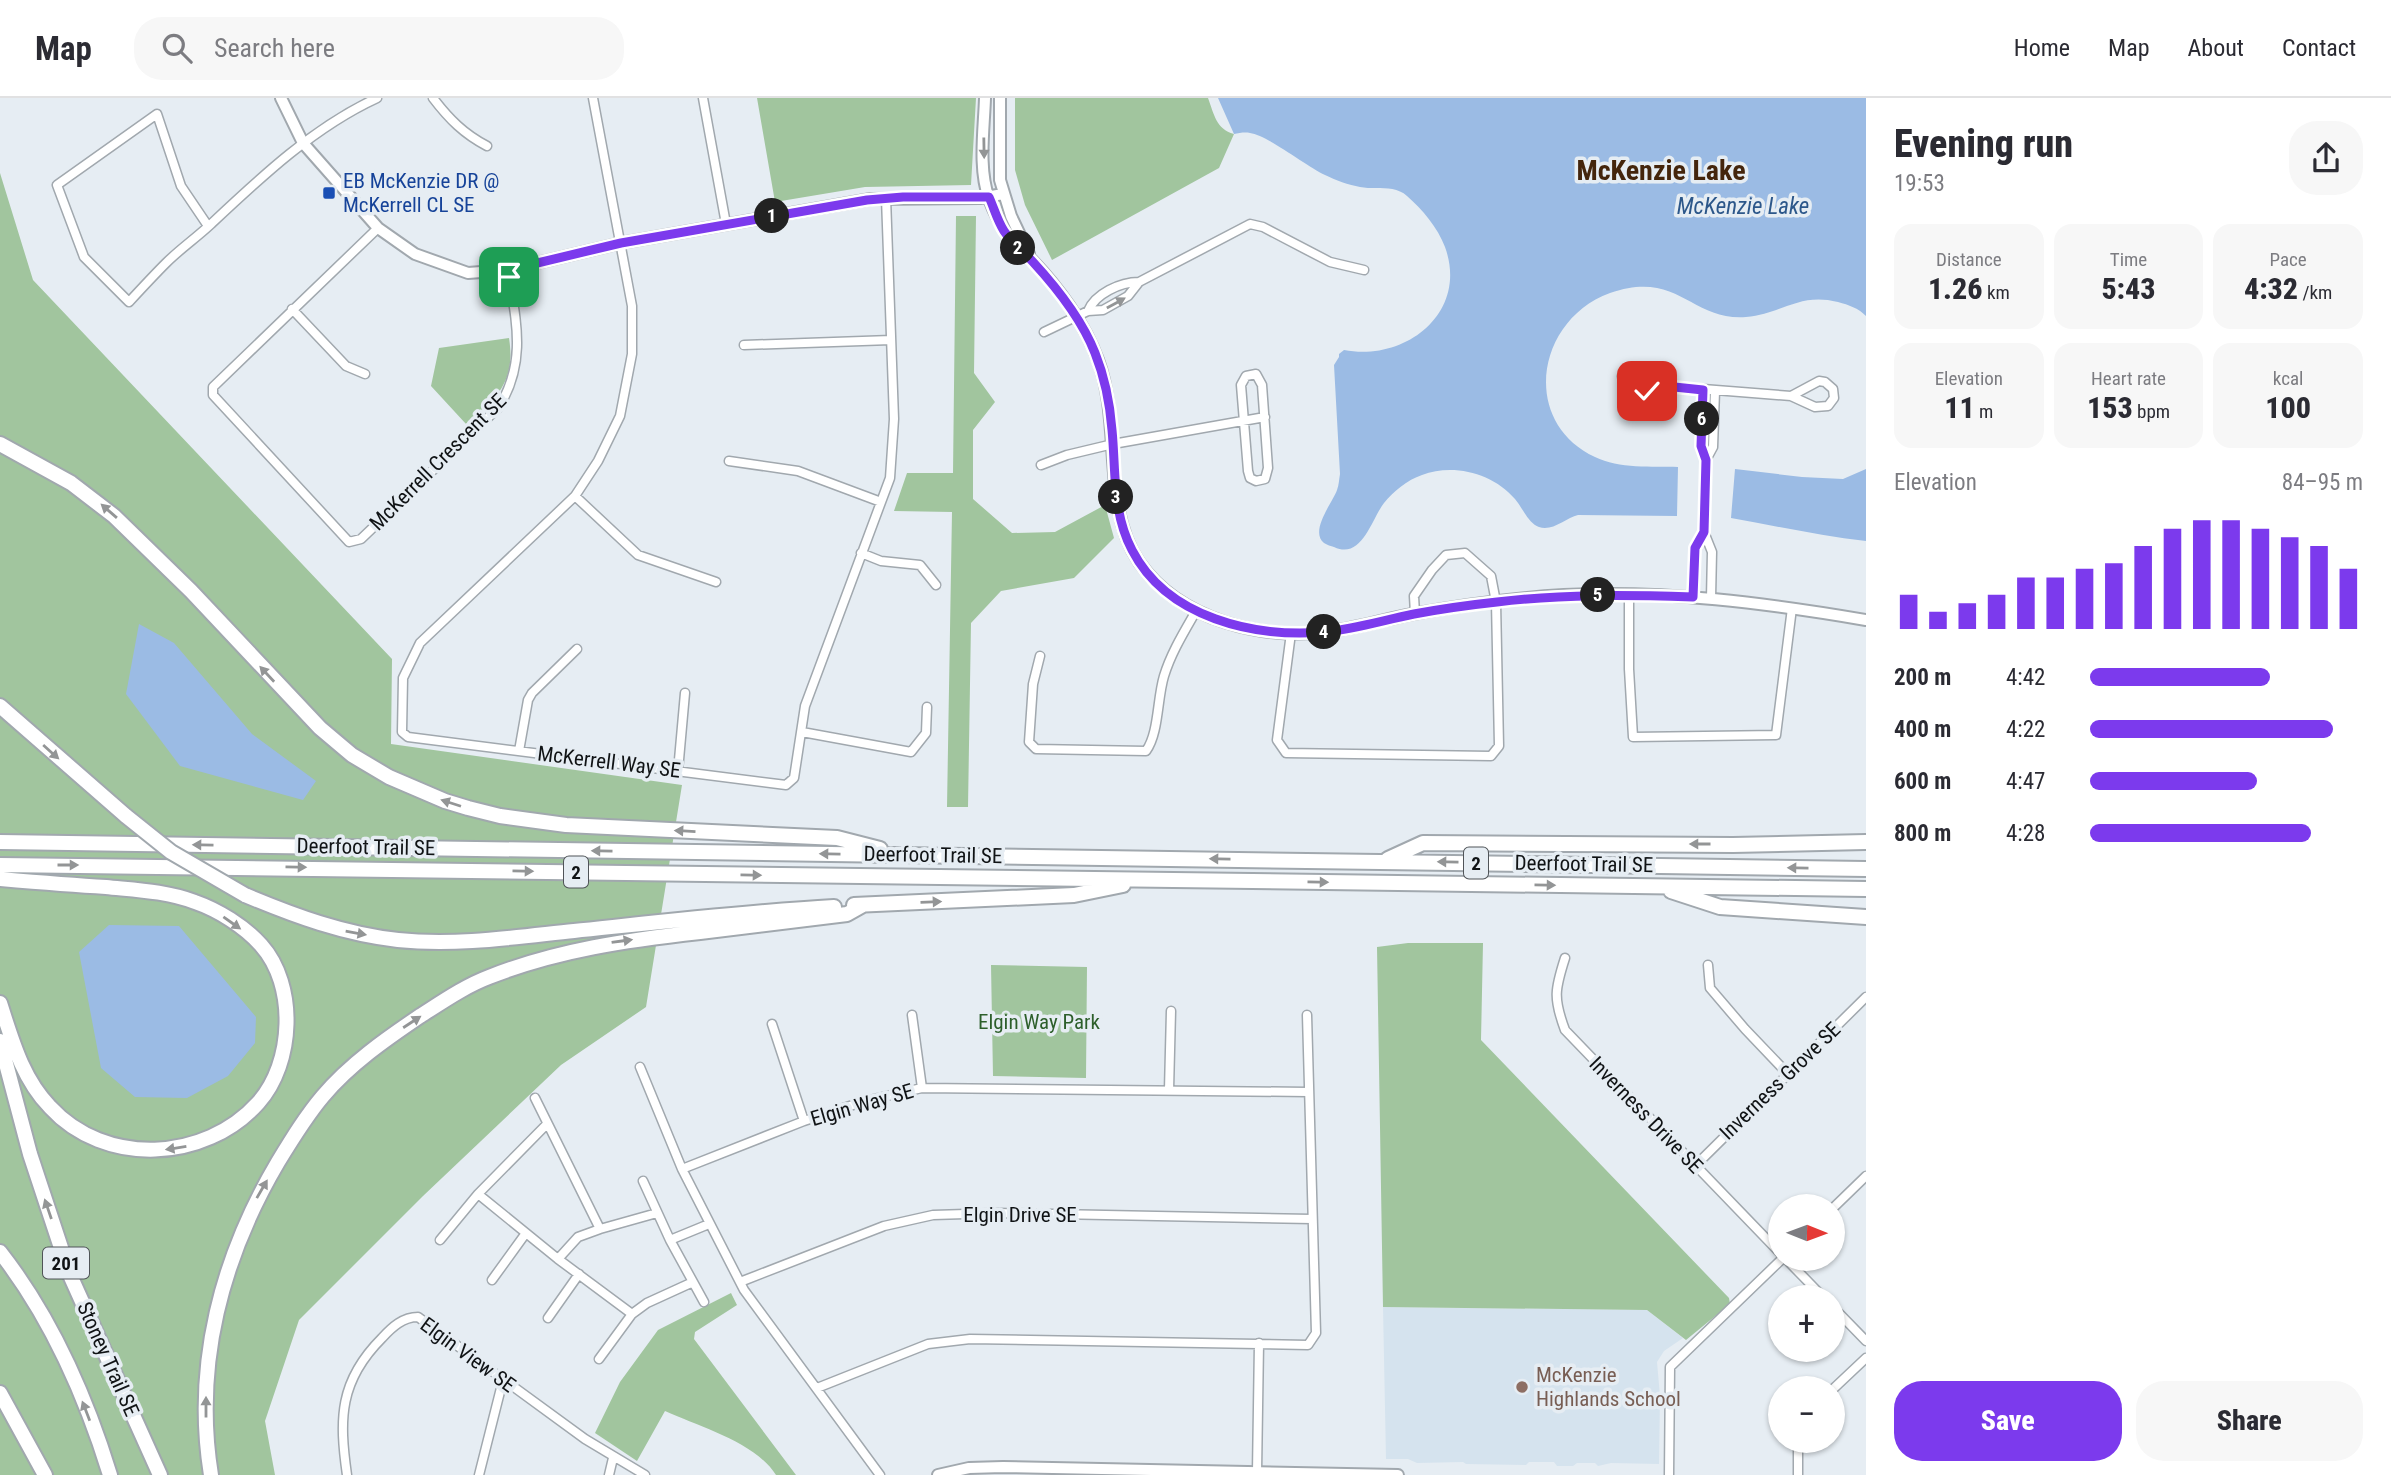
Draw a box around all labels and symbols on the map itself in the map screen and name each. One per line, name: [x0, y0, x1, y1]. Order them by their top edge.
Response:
one-way arrow: [978, 137, 990, 159]
district label: McKenzie Lake: [1576, 154, 1746, 187]
place label: EB McKenzie DR @ McKerrell CL SE: [343, 169, 499, 217]
marker: EB McKenzie DR @ McKerrell CL SE: [321, 185, 337, 201]
water label: McKenzie Lake: [1677, 193, 1809, 220]
pin: 1: [754, 198, 790, 234]
pin: 2: [1000, 230, 1036, 266]
pin: [479, 247, 539, 307]
one-way arrow: [1107, 297, 1126, 309]
pin: [1617, 361, 1677, 421]
street label: McKerrell Crescent SE: [365, 389, 511, 535]
pin: 6: [1684, 402, 1720, 436]
pin: 3: [1098, 480, 1134, 514]
one-way arrow: [100, 503, 118, 519]
pin: 5: [1580, 578, 1616, 612]
pin: 4: [1306, 614, 1342, 650]
one-way arrow: [260, 666, 276, 683]
street label: McKerrell Way SE: [536, 741, 682, 783]
one-way arrow: [42, 743, 59, 759]
one-way arrow: [441, 797, 462, 807]
one-way arrow: [674, 825, 696, 836]
street label: Deerfoot Trail SE: [297, 834, 435, 860]
one-way arrow: [1689, 838, 1711, 850]
one-way arrow: [192, 839, 214, 851]
street label: Deerfoot Trail SE: [864, 842, 1002, 868]
one-way arrow: [591, 845, 613, 857]
one-way arrow: [818, 848, 840, 860]
road number: 2: [1464, 848, 1488, 878]
street label: Deerfoot Trail SE: [1515, 851, 1653, 877]
one-way arrow: [1209, 853, 1231, 865]
road number: 2: [564, 856, 588, 888]
one-way arrow: [1437, 857, 1459, 868]
one-way arrow: [57, 859, 79, 871]
one-way arrow: [285, 861, 307, 873]
one-way arrow: [1787, 862, 1809, 873]
one-way arrow: [512, 866, 534, 877]
one-way arrow: [740, 870, 762, 881]
one-way arrow: [1307, 876, 1329, 888]
one-way arrow: [1535, 879, 1557, 891]
one-way arrow: [921, 896, 943, 907]
one-way arrow: [223, 915, 241, 929]
one-way arrow: [345, 927, 367, 938]
one-way arrow: [611, 936, 633, 947]
park label: Elgin Way Park: [978, 1010, 1101, 1034]
one-way arrow: [402, 1015, 421, 1028]
street label: Inverness Grove SE: [1715, 1017, 1845, 1145]
street label: Inverness Drive SE: [1584, 1052, 1708, 1178]
street label: Elgin Way SE: [808, 1079, 916, 1131]
one-way arrow: [165, 1143, 187, 1154]
one-way arrow: [256, 1180, 268, 1199]
north arrow: [1768, 1194, 1844, 1270]
one-way arrow: [42, 1198, 52, 1219]
street label: Elgin Drive SE: [963, 1203, 1077, 1227]
road number: 201: [43, 1247, 89, 1278]
street label: Stoney Trail SE: [72, 1298, 144, 1420]
street label: Elgin View SE: [416, 1312, 520, 1398]
place label: McKenzie Highlands School: [1536, 1363, 1681, 1411]
marker: McKenzie Highlands School: [1514, 1379, 1530, 1395]
one-way arrow: [200, 1396, 212, 1418]
one-way arrow: [81, 1400, 92, 1421]

